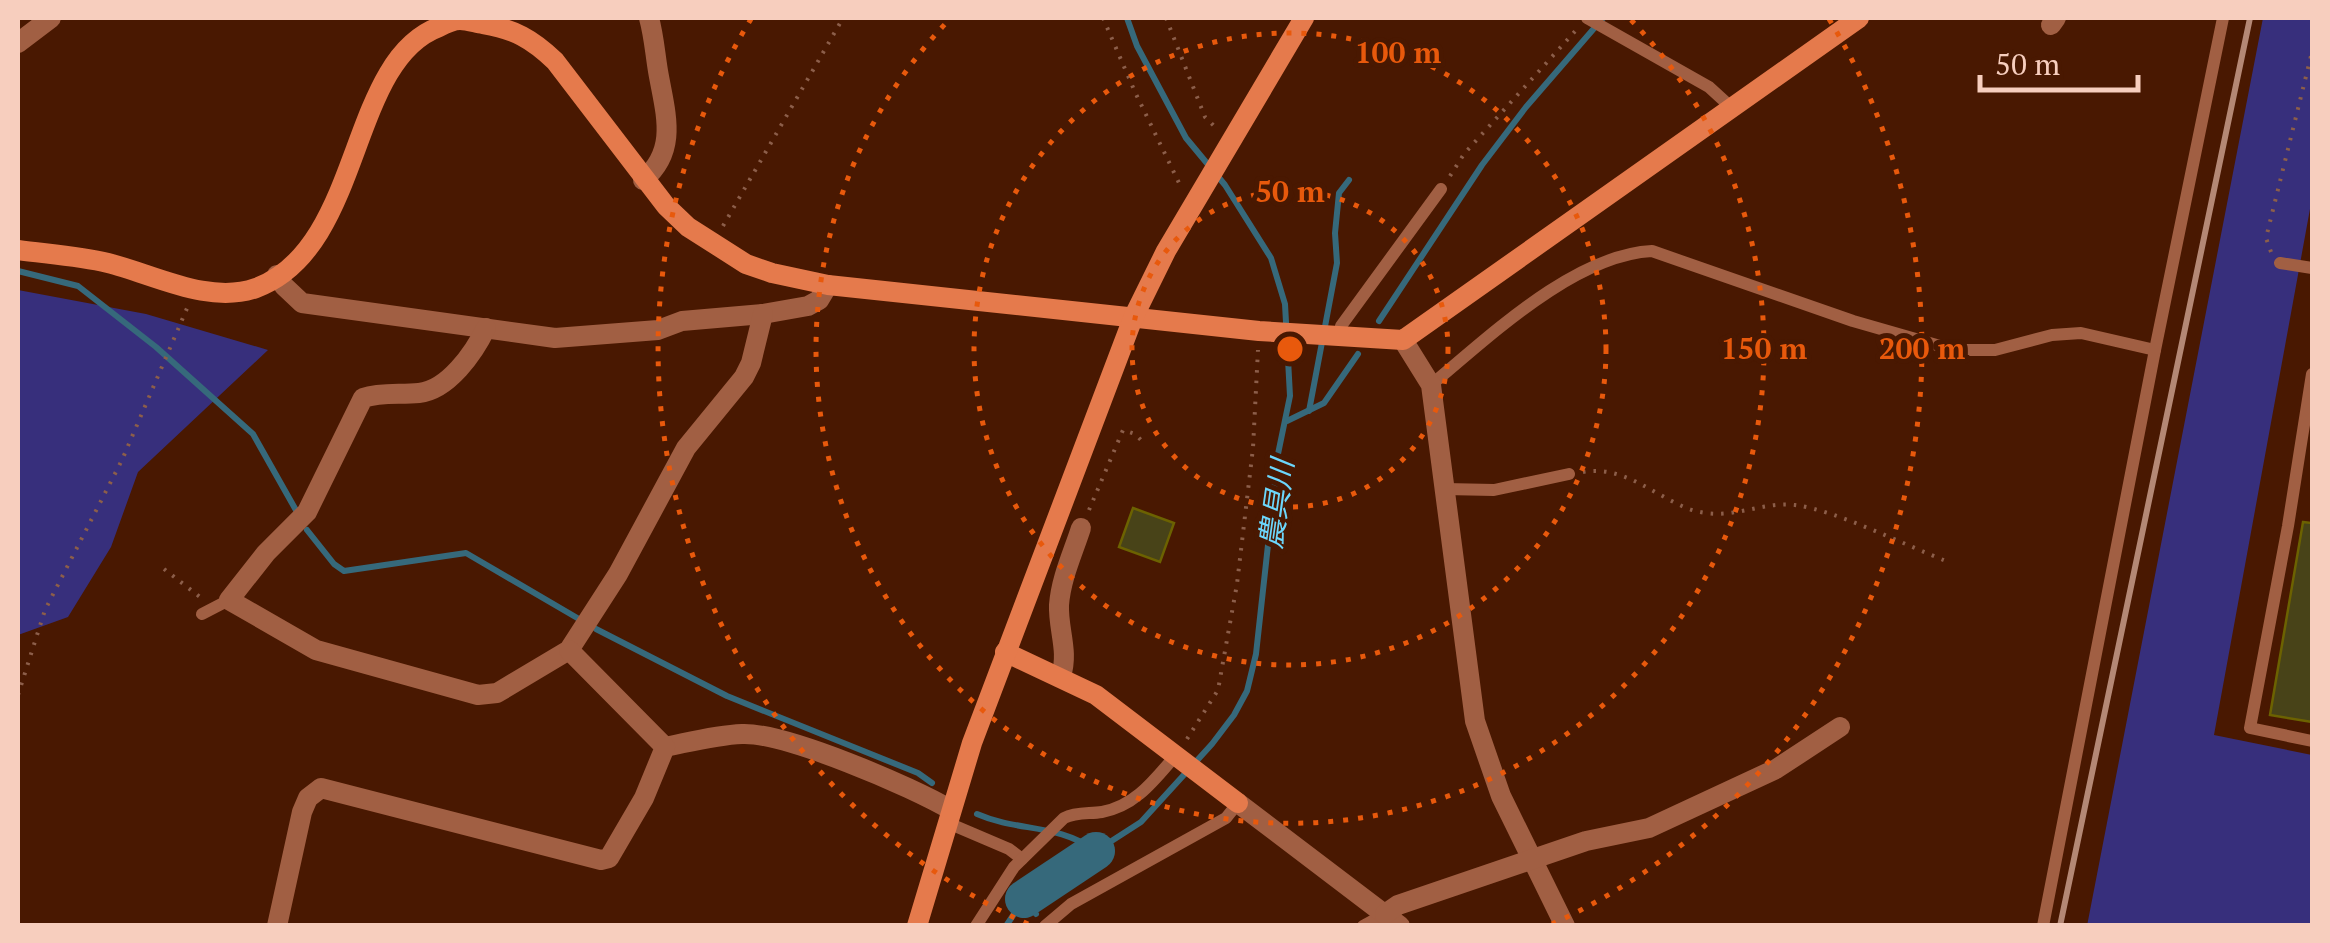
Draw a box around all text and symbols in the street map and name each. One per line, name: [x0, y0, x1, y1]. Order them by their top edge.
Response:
scale bar: [1980, 30, 2138, 92]
text: 100 m: [1355, 32, 1442, 72]
text: 50 m: [1995, 44, 2060, 84]
text: 50 m: [1255, 171, 1325, 211]
text: 150 m: [1721, 328, 1808, 368]
text: 200 m: [1879, 328, 1966, 368]
centre of rings: [1272, 331, 1308, 367]
water label: 農具川: [1250, 454, 1302, 551]

